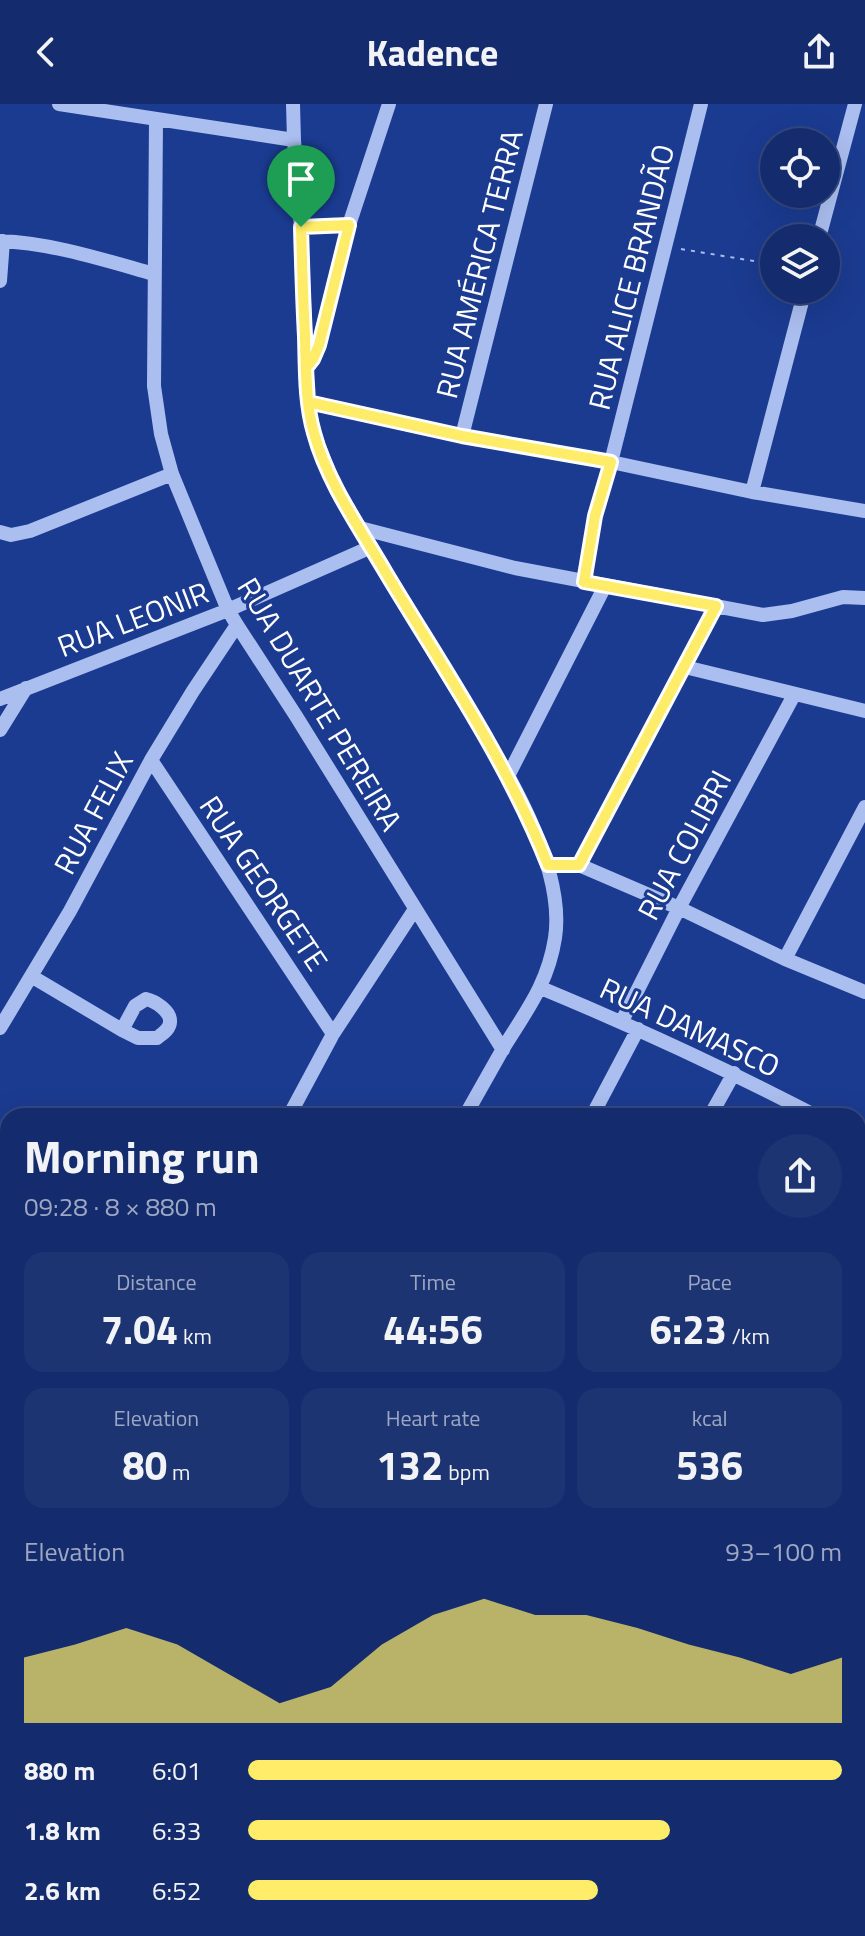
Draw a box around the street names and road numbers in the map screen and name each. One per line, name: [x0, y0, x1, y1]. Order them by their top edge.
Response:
street label: RUA AMÉRICA TERRA: [423, 125, 535, 403]
street label: RUA ALICE BRANDÃO: [576, 139, 686, 415]
street label: RUA DUARTE PEREIRA: [226, 568, 414, 840]
street label: RUA LEONIR: [51, 569, 215, 669]
street label: RUA FELIX: [41, 743, 145, 882]
street label: RUA COLIBRI: [625, 762, 743, 928]
street label: RUA GEORGETE: [188, 786, 340, 980]
street label: RUA DAMASCO: [592, 965, 788, 1089]

